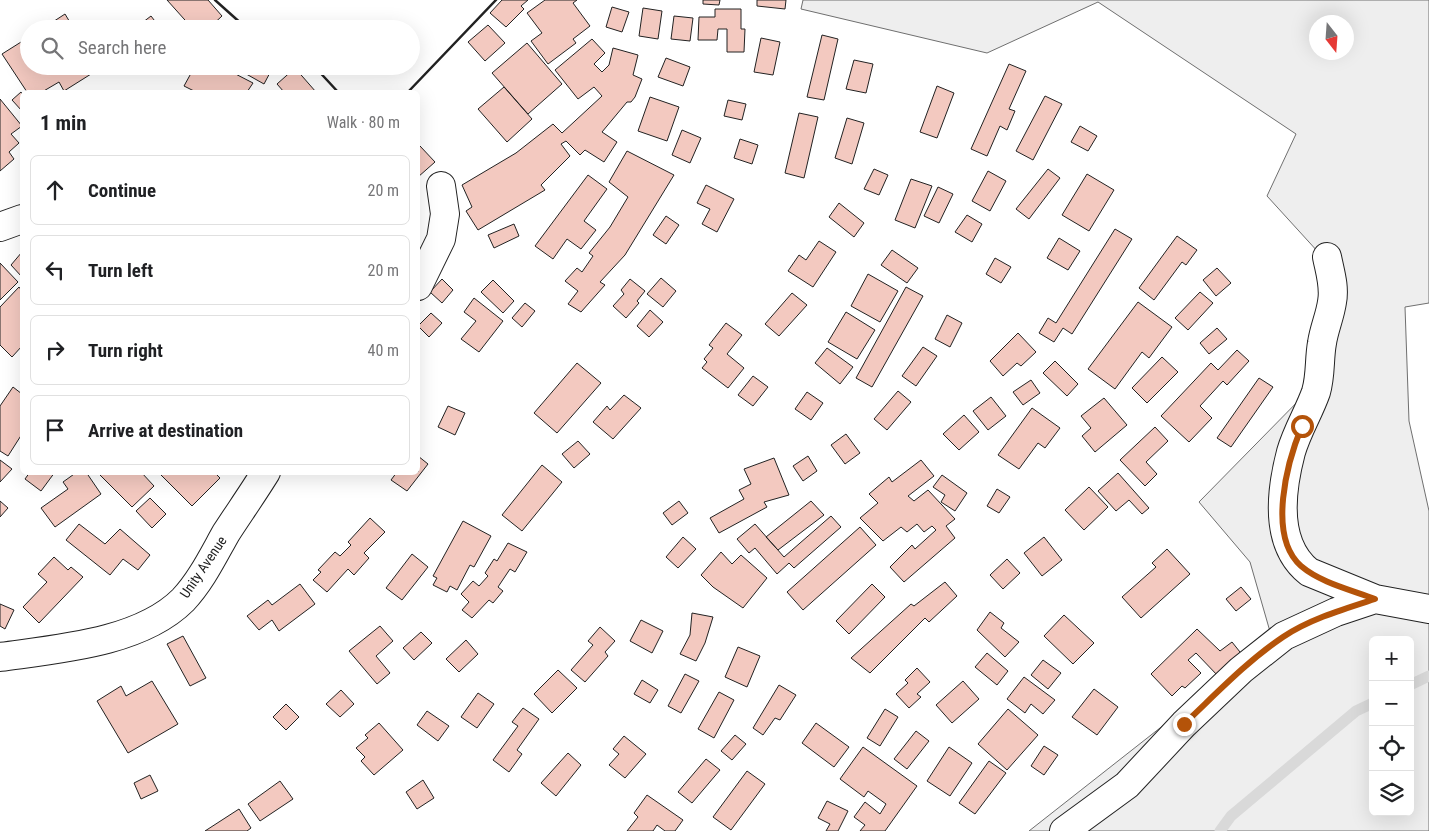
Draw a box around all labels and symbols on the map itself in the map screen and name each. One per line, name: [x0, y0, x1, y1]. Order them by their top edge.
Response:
north arrow: [1309, 15, 1354, 60]
route start: [1291, 415, 1314, 438]
street label: Unity Avenue: [176, 533, 230, 601]
route end: [1173, 713, 1196, 736]

